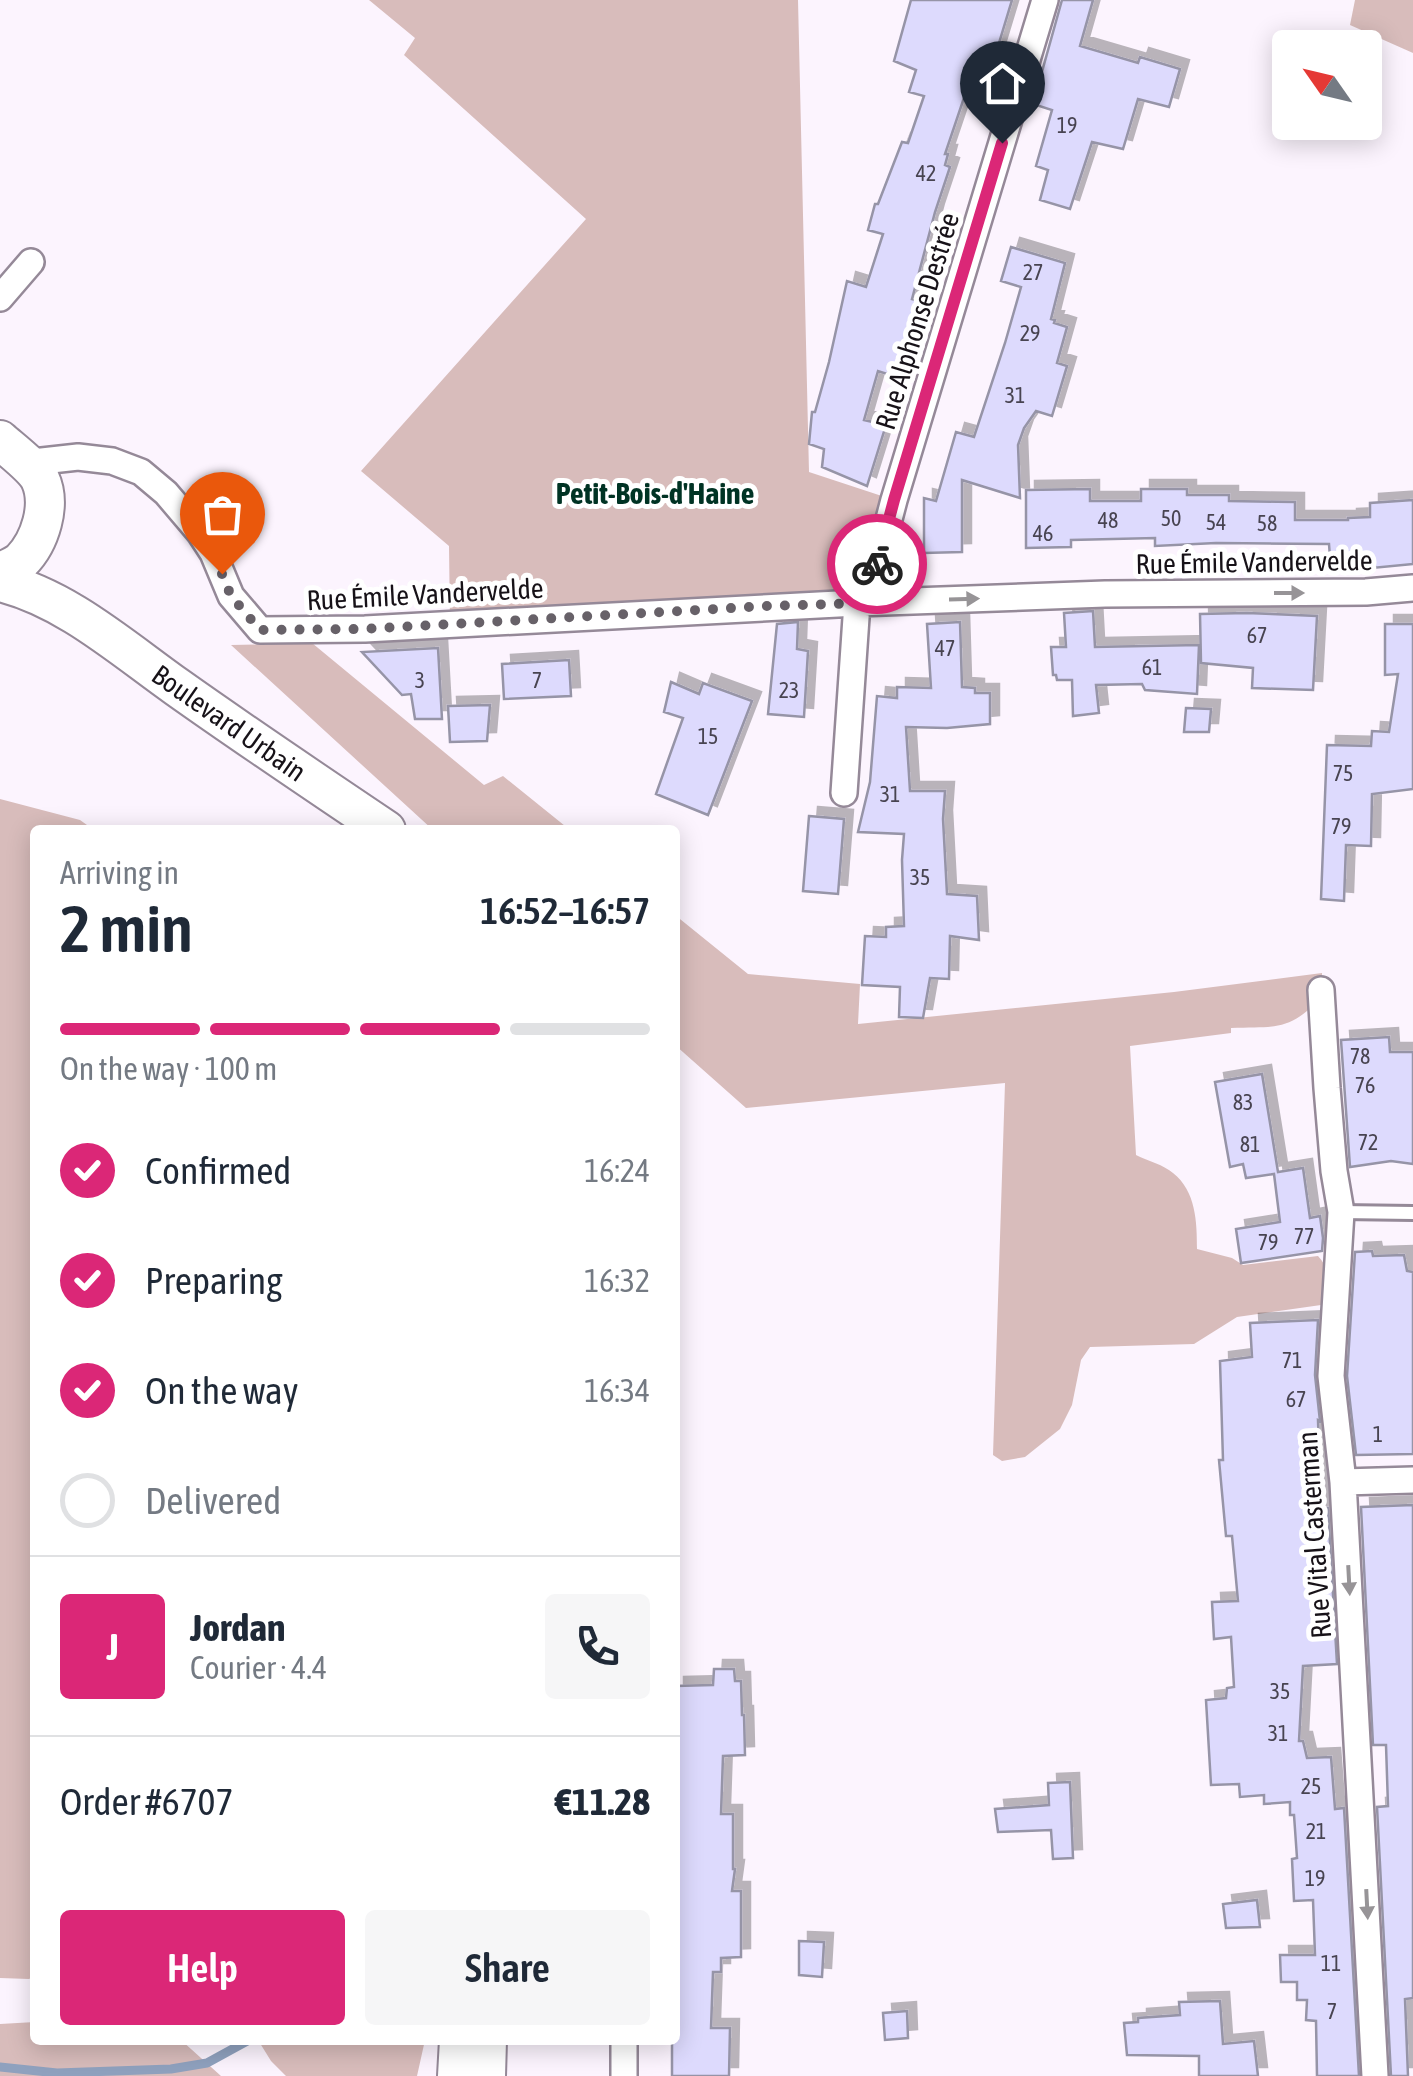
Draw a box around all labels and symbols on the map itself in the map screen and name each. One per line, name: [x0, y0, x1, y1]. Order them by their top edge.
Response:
north arrow: [1272, 30, 1382, 140]
pin: [960, 41, 1045, 144]
house number: 19: [1057, 112, 1077, 138]
house number: 42: [916, 160, 936, 186]
street label: Rue Alphonse Destrée: [869, 209, 965, 433]
house number: 27: [1023, 259, 1043, 285]
house number: 29: [1020, 320, 1040, 346]
house number: 31: [1005, 382, 1025, 408]
pin: [180, 472, 265, 575]
district label: Petit-Bois-d'Haine: [556, 476, 754, 510]
house number: 50: [1161, 505, 1181, 531]
house number: 48: [1098, 507, 1118, 533]
house number: 54: [1206, 509, 1226, 535]
house number: 58: [1257, 510, 1277, 536]
courier: [827, 514, 927, 614]
house number: 46: [1033, 520, 1053, 546]
street label: Rue Émile Vandervelde: [1135, 544, 1373, 580]
street label: Rue Émile Vandervelde: [306, 572, 544, 616]
one-way arrow: [1274, 585, 1306, 601]
one-way arrow: [949, 591, 981, 607]
house number: 67: [1247, 622, 1267, 648]
house number: 47: [935, 635, 955, 661]
house number: 61: [1142, 654, 1162, 680]
street label: Boulevard Urbain: [146, 658, 312, 788]
house number: 3: [415, 667, 425, 693]
house number: 7: [532, 667, 542, 693]
house number: 23: [779, 677, 799, 703]
house number: 15: [698, 723, 718, 749]
house number: 75: [1333, 760, 1353, 786]
house number: 31: [880, 781, 900, 807]
house number: 79: [1331, 813, 1351, 839]
house number: 35: [910, 864, 930, 890]
house number: 78: [1350, 1043, 1370, 1069]
house number: 76: [1355, 1072, 1375, 1098]
house number: 83: [1233, 1089, 1253, 1115]
house number: 72: [1358, 1129, 1378, 1155]
house number: 81: [1240, 1131, 1260, 1157]
house number: 77: [1294, 1223, 1314, 1249]
house number: 79: [1258, 1229, 1278, 1255]
house number: 71: [1282, 1347, 1302, 1373]
house number: 67: [1286, 1386, 1306, 1412]
house number: 1: [1373, 1421, 1383, 1447]
street label: Rue Vital Casterman: [1291, 1430, 1337, 1640]
one-way arrow: [1341, 1564, 1357, 1596]
house number: 35: [1270, 1678, 1290, 1704]
house number: 31: [1268, 1720, 1288, 1746]
house number: 25: [1301, 1773, 1321, 1799]
house number: 21: [1306, 1818, 1326, 1844]
house number: 19: [1305, 1865, 1325, 1891]
one-way arrow: [1359, 1889, 1375, 1921]
house number: 11: [1321, 1950, 1341, 1976]
house number: 7: [1327, 1998, 1337, 2024]

